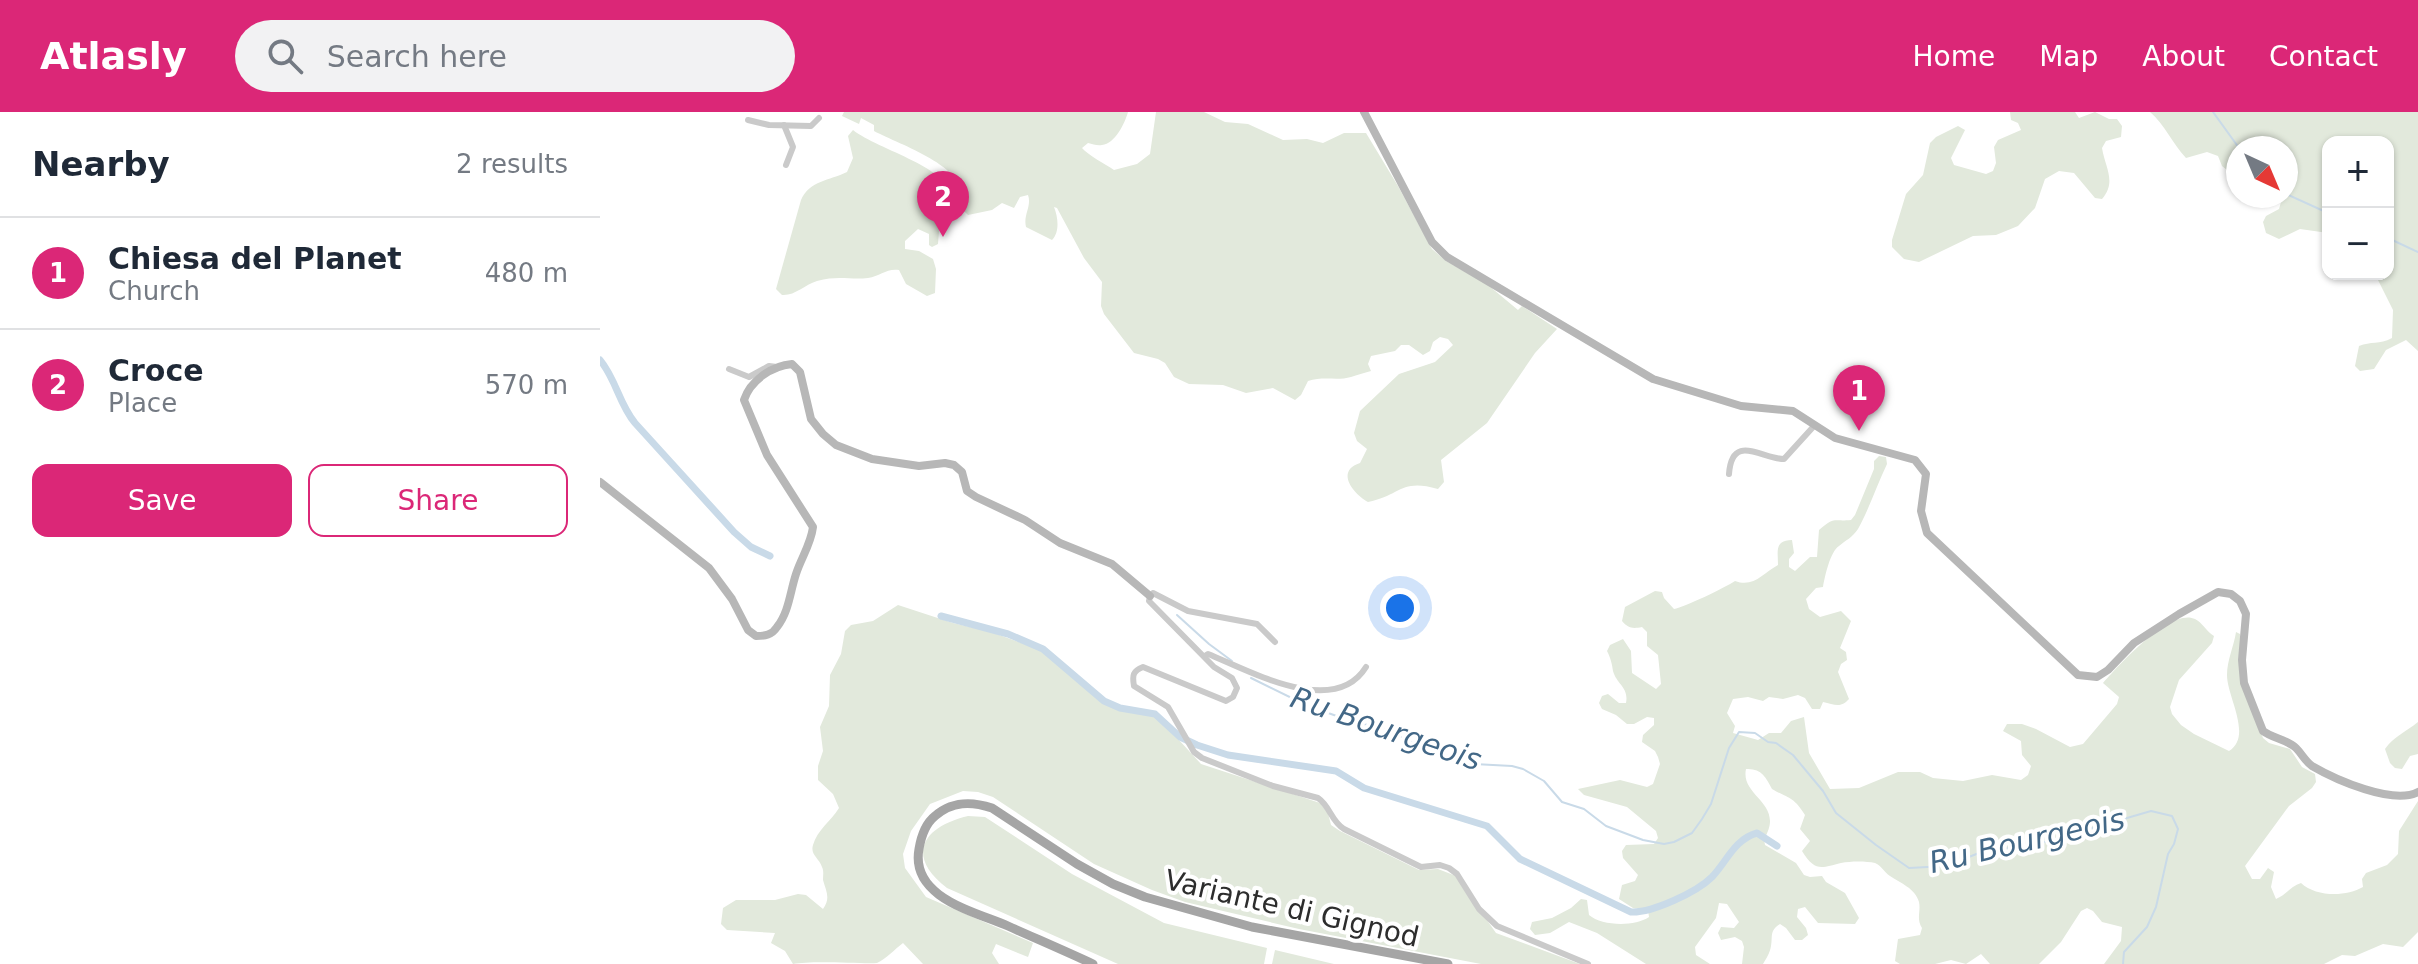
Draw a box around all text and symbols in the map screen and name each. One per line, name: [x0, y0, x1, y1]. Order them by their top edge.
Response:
search box: [235, 20, 795, 92]
text: Atlasly: [40, 34, 187, 78]
icon: search: [263, 34, 307, 78]
text: Search here: [327, 39, 507, 74]
text: Home: [1912, 40, 1995, 73]
text: Map: [2039, 40, 2098, 73]
text: About: [2142, 40, 2225, 73]
text: Contact: [2269, 40, 2378, 73]
north arrow: [2226, 136, 2298, 208]
map controls: [2322, 136, 2394, 280]
button: +: [2322, 136, 2394, 208]
text: Nearby: [32, 144, 170, 184]
text: 2 results: [456, 149, 568, 179]
pin: 2: [917, 171, 969, 237]
button: −: [2322, 208, 2394, 280]
text: Chiesa del Planet: [108, 241, 402, 276]
text: 1: [49, 258, 67, 288]
text: 480 m: [485, 258, 568, 288]
text: Church: [108, 276, 200, 306]
text: Croce: [108, 353, 204, 388]
pin: 1: [1833, 365, 1885, 431]
text: 2: [49, 370, 67, 400]
text: 570 m: [485, 370, 568, 400]
text: Place: [108, 388, 177, 418]
button: Save: [32, 464, 292, 537]
button: Share: [308, 464, 568, 537]
your location: [1380, 588, 1420, 628]
water label: Ru Bourgeois: [1286, 680, 1486, 778]
water label: Ru Bourgeois: [1926, 801, 2128, 880]
street label: Variante di Gignod: [1162, 863, 1422, 954]

